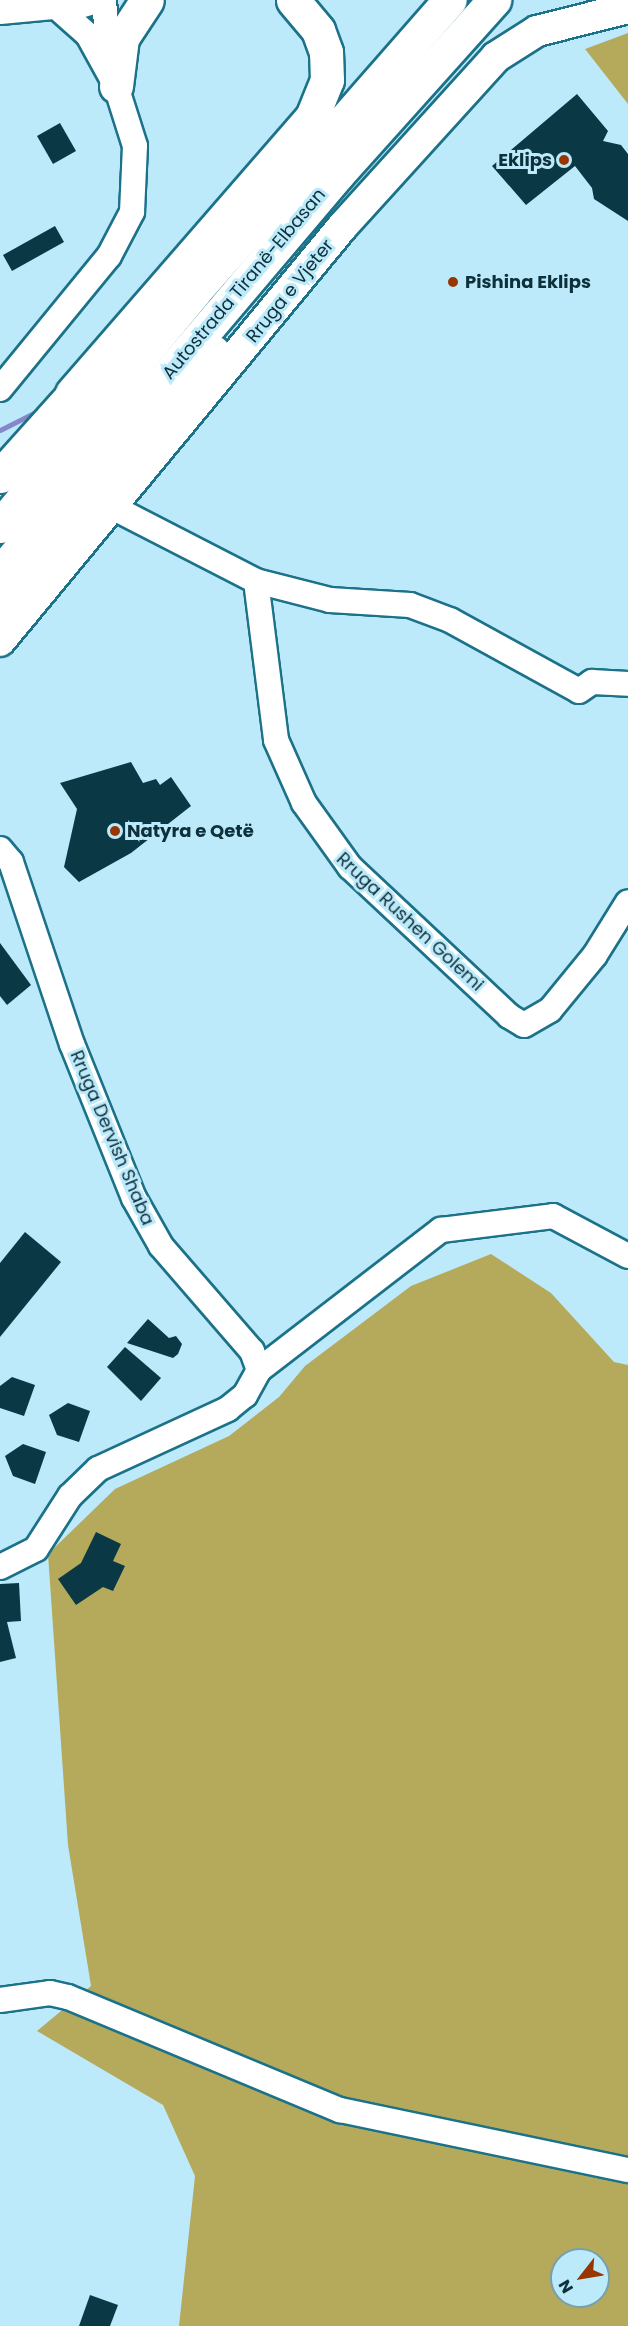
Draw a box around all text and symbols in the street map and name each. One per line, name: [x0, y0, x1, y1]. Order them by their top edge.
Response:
place label: Eklips: [498, 149, 552, 171]
marker: Eklips: [557, 153, 571, 167]
street label: Autostrada Tiranë-Elbasan: [158, 184, 330, 384]
street label: Rruga e Vjeter: [242, 235, 338, 347]
place label: Pishina Eklips: [465, 271, 591, 293]
marker: Pishina Eklips: [446, 275, 460, 289]
place label: Natyra e Qetë: [127, 820, 254, 842]
marker: Natyra e Qetë: [108, 824, 122, 838]
street label: Rruga Rushen Golemi: [332, 848, 488, 996]
street label: Rruga Dervish Shaba: [65, 1047, 159, 1229]
north arrow: [550, 2248, 610, 2308]
text: N: [553, 2275, 579, 2298]

